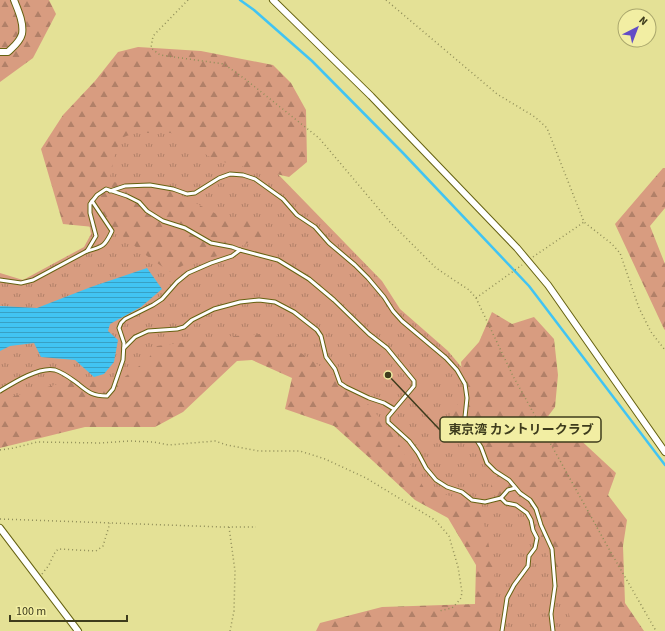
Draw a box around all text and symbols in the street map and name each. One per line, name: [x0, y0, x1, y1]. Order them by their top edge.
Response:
north arrow: [617, 8, 657, 48]
text: N: [636, 13, 651, 29]
callout: 東京湾 カントリークラブ: [440, 417, 601, 442]
text: 東京湾 カントリークラブ: [448, 421, 594, 439]
scale bar: [10, 597, 127, 623]
text: 100 m: [16, 603, 46, 620]

